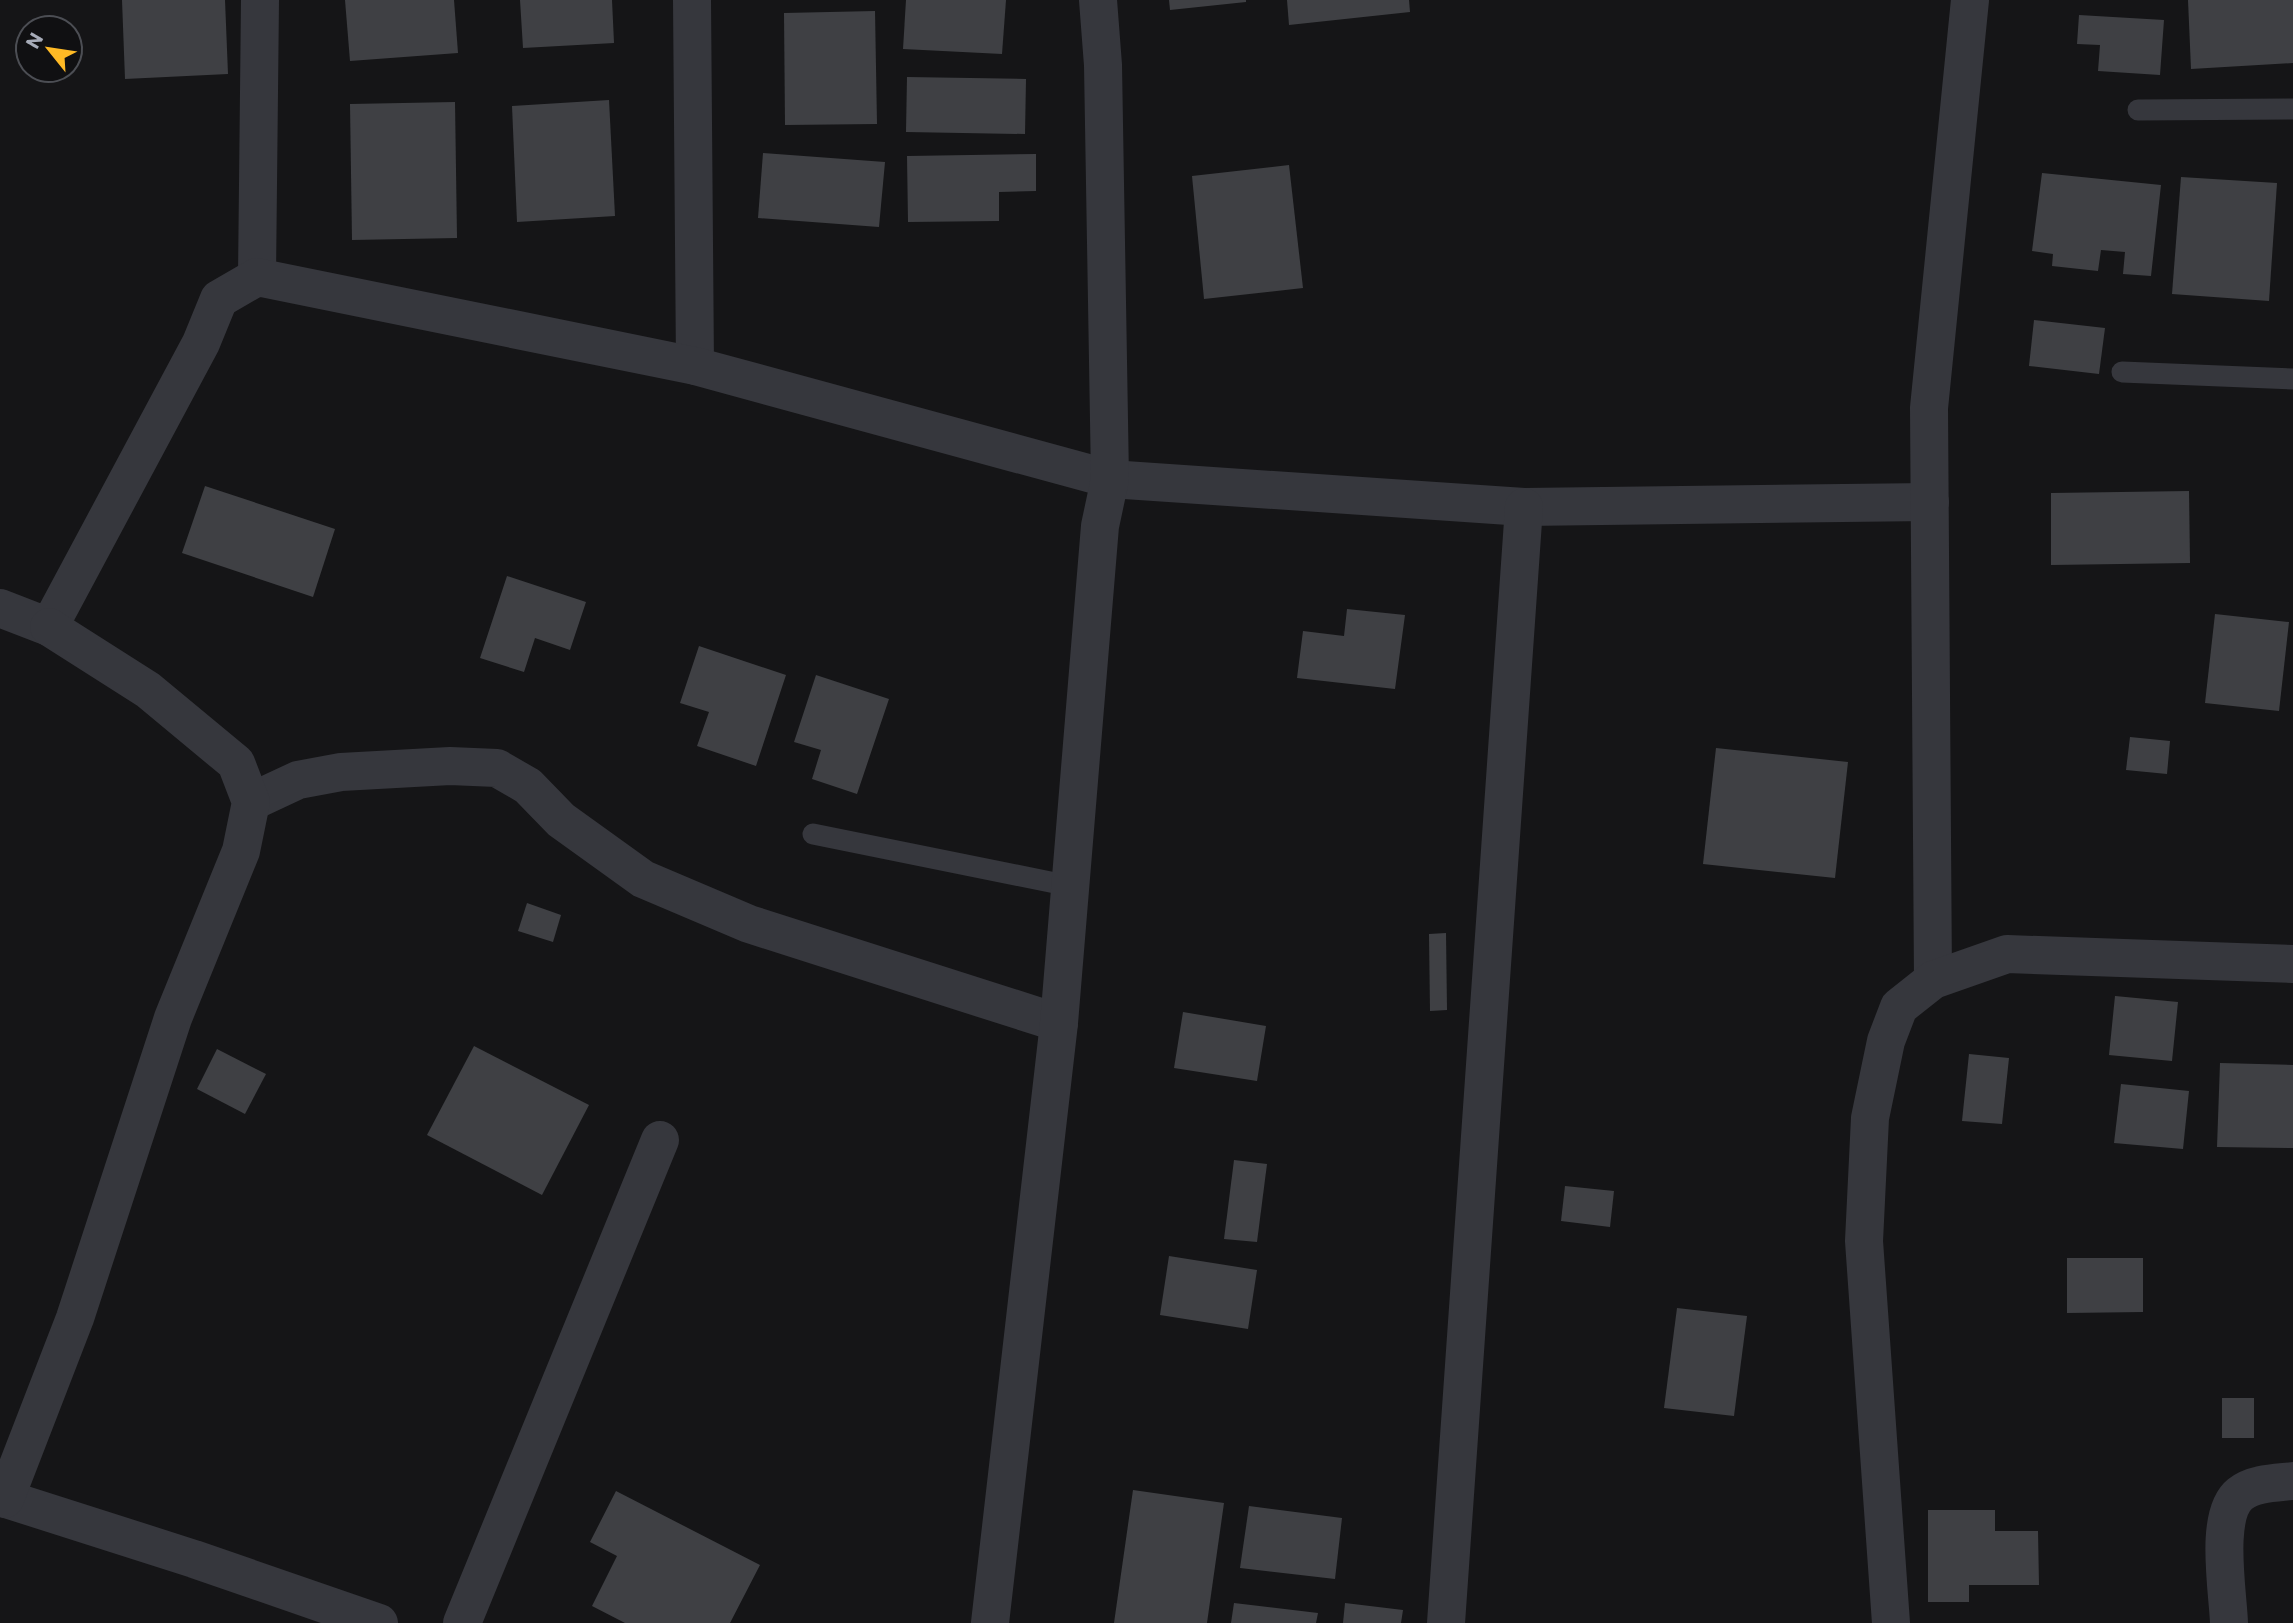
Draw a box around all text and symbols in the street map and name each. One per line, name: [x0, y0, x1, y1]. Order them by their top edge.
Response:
north arrow: [14, 14, 84, 84]
text: N: [20, 28, 47, 52]

